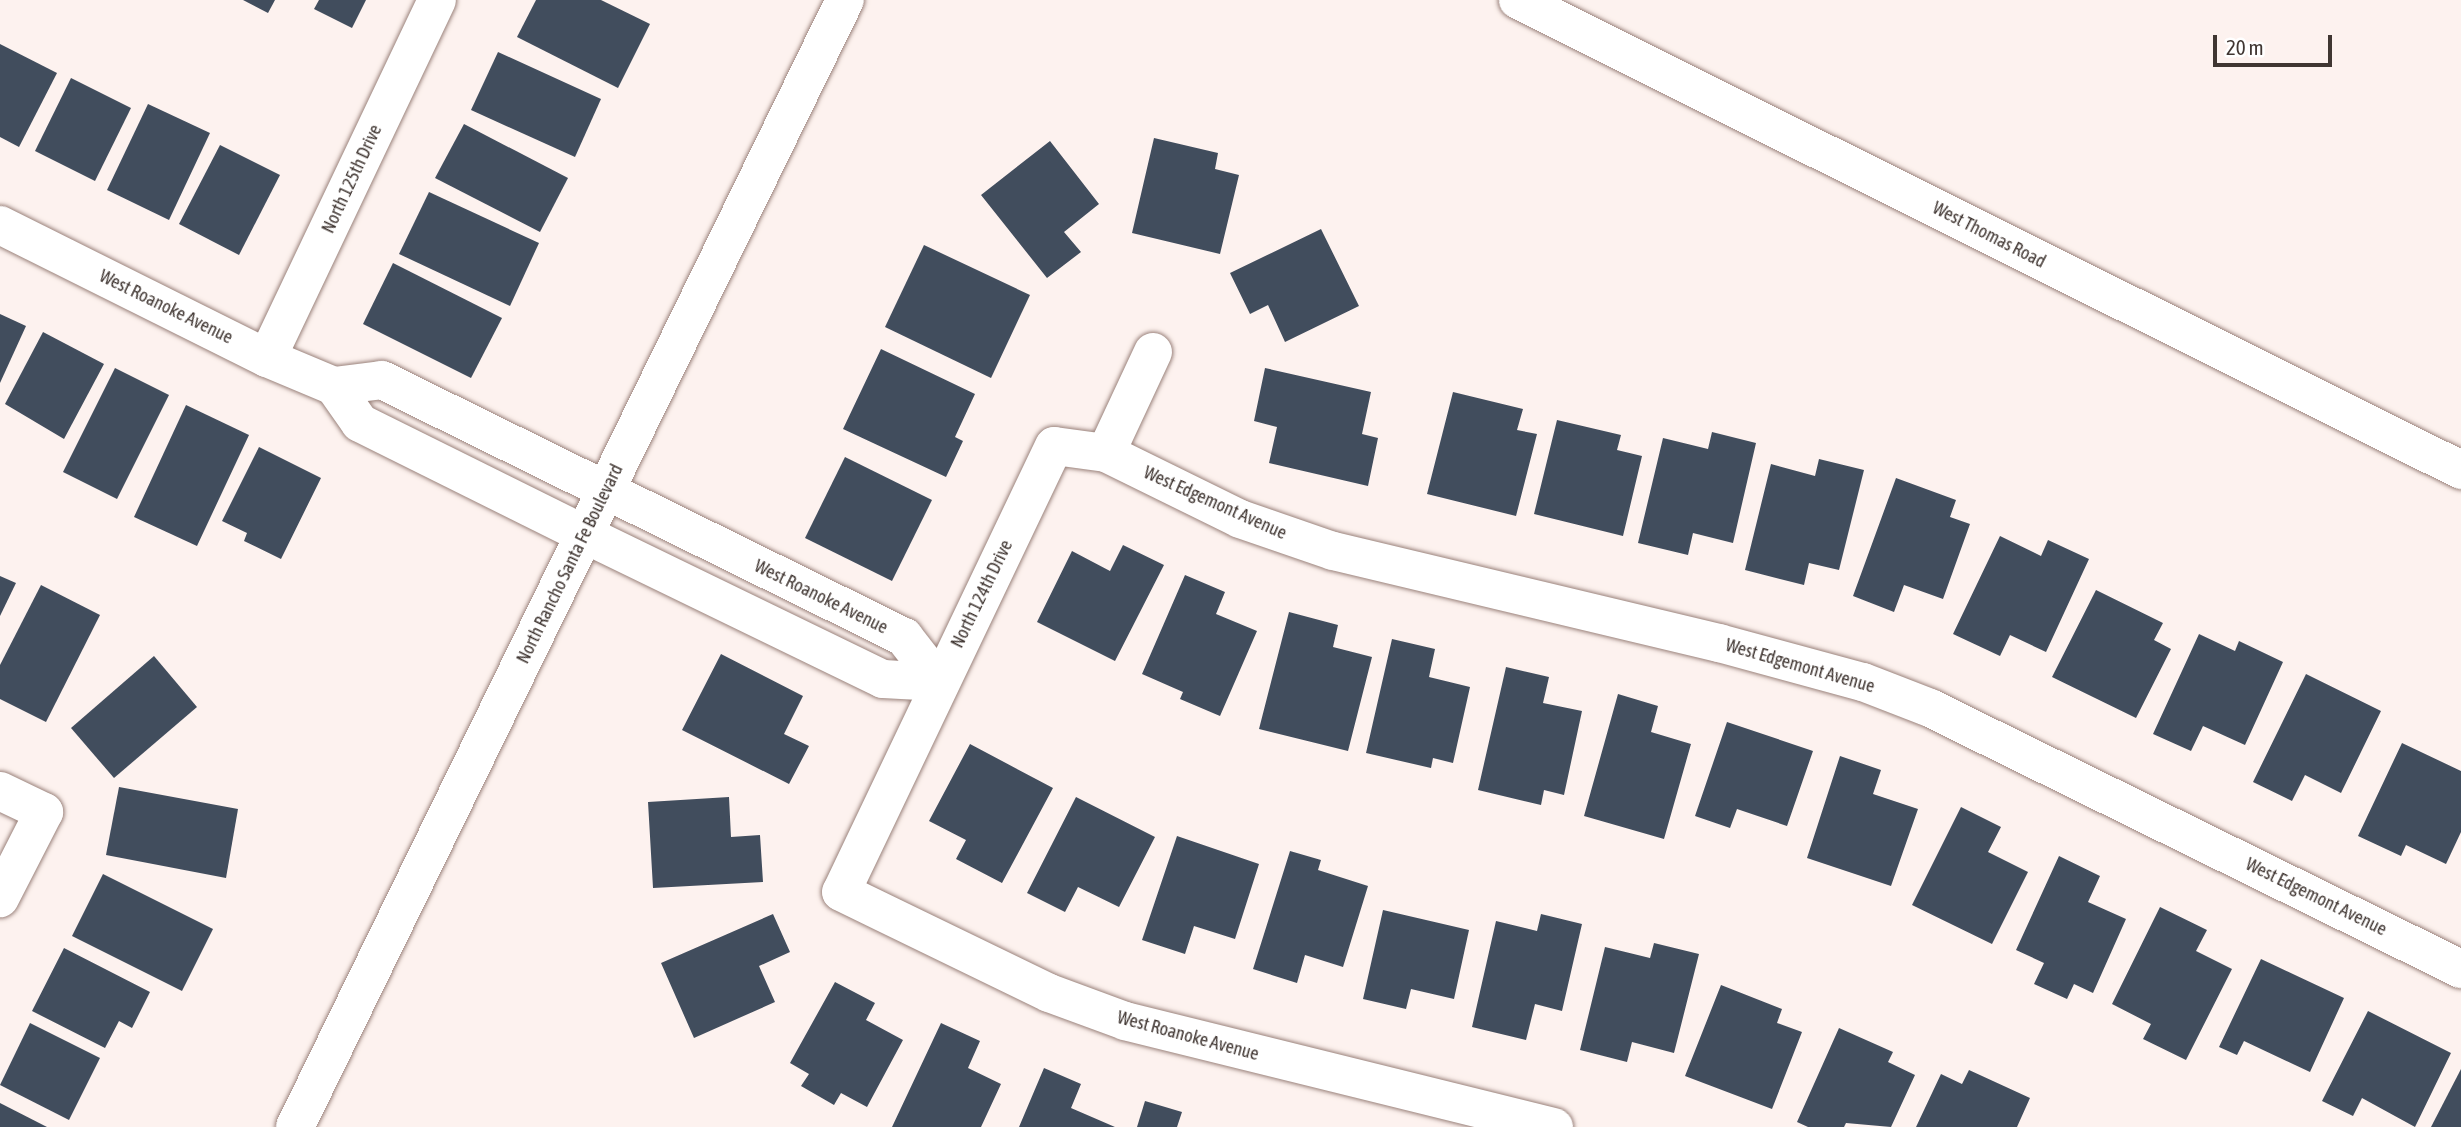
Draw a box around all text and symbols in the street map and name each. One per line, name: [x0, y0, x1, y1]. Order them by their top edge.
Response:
scale bar: [2216, 21, 2335, 65]
text: 20 m: [2226, 35, 2264, 59]
street label: North 125th Drive: [317, 121, 387, 237]
street label: West Thomas Road: [1929, 197, 2049, 273]
street label: West Roanoke Avenue: [96, 265, 236, 349]
street label: North Rancho Santa Fe Boulevard: [512, 461, 628, 667]
street label: West Edgemont Avenue: [1140, 462, 1290, 544]
street label: North 124th Drive: [947, 537, 1017, 651]
street label: West Roanoke Avenue: [751, 555, 891, 639]
street label: West Edgemont Avenue: [1723, 634, 1877, 698]
street label: West Edgemont Avenue: [2242, 854, 2390, 940]
street label: West Roanoke Avenue: [1115, 1007, 1261, 1065]

